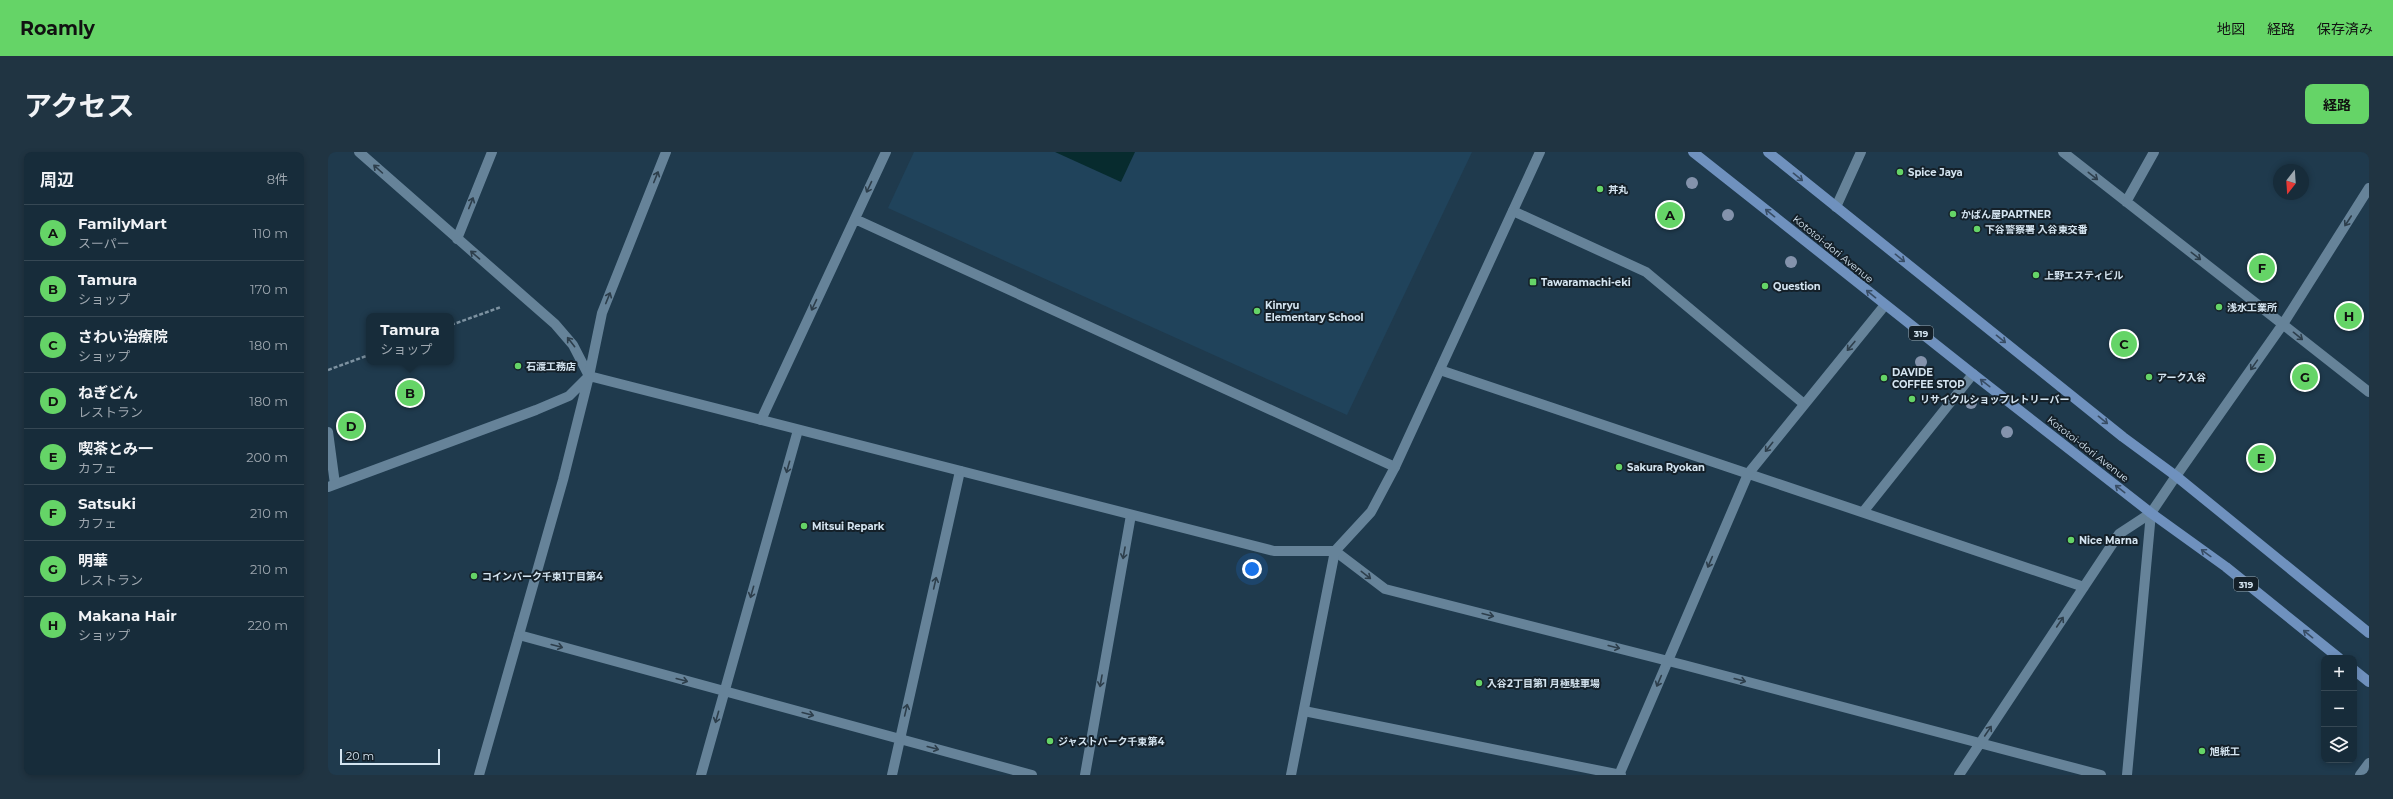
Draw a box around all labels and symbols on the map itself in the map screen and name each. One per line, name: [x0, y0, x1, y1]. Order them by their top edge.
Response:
one-way arrow: [372, 164, 383, 173]
north arrow: [2273, 164, 2309, 200]
place label: Spice Jaya: [1908, 166, 1963, 179]
marker: Spice Jaya: [1895, 167, 1905, 177]
one-way arrow: [652, 171, 660, 183]
one-way arrow: [1793, 172, 1804, 181]
one-way arrow: [2088, 172, 2099, 180]
one-way arrow: [865, 181, 873, 193]
place label: 丼丸: [1608, 183, 1628, 196]
marker: 丼丸: [1595, 184, 1605, 194]
one-way arrow: [468, 197, 476, 209]
pin: A: [1657, 200, 1683, 230]
place label: かばん屋PARTNER: [1961, 208, 2052, 221]
one-way arrow: [1764, 209, 1775, 218]
marker: かばん屋PARTNER: [1948, 209, 1958, 219]
street label: Kototoi-dori Avenue: [1790, 212, 1876, 286]
one-way arrow: [2344, 215, 2352, 226]
place label: 下谷警察署 入谷東交番: [1985, 223, 2088, 236]
marker: 下谷警察署 入谷東交番: [1972, 224, 1982, 234]
one-way arrow: [470, 250, 480, 259]
one-way arrow: [2190, 252, 2201, 260]
pin: F: [2249, 253, 2275, 283]
one-way arrow: [1894, 254, 1905, 262]
place label: 上野エスティビル: [2044, 269, 2123, 282]
marker: 上野エスティビル: [2031, 270, 2041, 280]
place label: Tawaramachi-eki: [1541, 276, 1631, 289]
marker: Tawaramachi-eki: [1528, 277, 1538, 287]
place label: Question: [1773, 280, 1821, 293]
marker: Question: [1760, 281, 1770, 291]
one-way arrow: [1866, 290, 1877, 299]
one-way arrow: [605, 292, 613, 304]
one-way arrow: [810, 299, 817, 311]
place label: Kinryu Elementary School: [1265, 299, 1364, 324]
place label: 浅水工業所: [2227, 301, 2277, 314]
pin: H: [2336, 301, 2362, 331]
marker: 浅水工業所: [2214, 302, 2224, 312]
marker: Kinryu Elementary School: [1252, 306, 1262, 316]
road number: 319: [1909, 326, 1933, 340]
pin: C: [2111, 329, 2137, 359]
one-way arrow: [2293, 332, 2304, 341]
one-way arrow: [1996, 335, 2007, 344]
one-way arrow: [567, 337, 575, 348]
one-way arrow: [1847, 341, 1856, 351]
one-way arrow: [2250, 359, 2258, 370]
place label: 石渡工務店: [526, 360, 576, 373]
marker: 石渡工務店: [513, 361, 523, 371]
pin: G: [2292, 362, 2318, 392]
place label: DAVIDE COFFEE STOP: [1892, 366, 1965, 391]
place label: アーク入谷: [2157, 371, 2206, 384]
marker: アーク入谷: [2144, 372, 2154, 382]
marker: DAVIDE COFFEE STOP: [1879, 373, 1889, 383]
pin: B: [397, 378, 423, 408]
one-way arrow: [1979, 379, 1990, 388]
place label: リサイクルショップレトリーバー: [1920, 393, 2069, 406]
marker: リサイクルショップレトリーバー: [1907, 394, 1917, 404]
pin: D: [338, 411, 364, 441]
street label: Kototoi-dori Avenue: [2045, 413, 2131, 485]
one-way arrow: [2097, 416, 2108, 425]
one-way arrow: [1765, 441, 1774, 452]
pin: E: [2248, 443, 2274, 473]
one-way arrow: [784, 461, 791, 474]
place label: Sakura Ryokan: [1627, 461, 1705, 474]
marker: Sakura Ryokan: [1614, 462, 1624, 472]
one-way arrow: [2115, 485, 2126, 493]
place label: Mitsui Repark: [812, 520, 885, 533]
marker: Mitsui Repark: [799, 521, 809, 531]
place label: Nice Marna: [2079, 534, 2138, 547]
marker: Nice Marna: [2066, 535, 2076, 545]
one-way arrow: [1120, 546, 1128, 559]
one-way arrow: [2201, 549, 2212, 557]
one-way arrow: [1706, 555, 1714, 567]
your location: [1242, 559, 1262, 579]
place label: コインパーク千束1丁目第4: [482, 570, 603, 583]
one-way arrow: [1361, 570, 1372, 579]
marker: コインパーク千束1丁目第4: [469, 571, 479, 581]
one-way arrow: [931, 577, 939, 590]
road number: 319: [2234, 577, 2258, 591]
one-way arrow: [748, 586, 755, 599]
one-way arrow: [1481, 612, 1494, 620]
one-way arrow: [2056, 617, 2064, 628]
one-way arrow: [2303, 629, 2314, 638]
one-way arrow: [550, 643, 563, 650]
one-way arrow: [1607, 644, 1620, 652]
one-way arrow: [1097, 674, 1105, 687]
one-way arrow: [1655, 675, 1662, 687]
one-way arrow: [676, 676, 689, 684]
place label: 入谷2丁目第1 月極駐車場: [1487, 677, 1600, 690]
one-way arrow: [1733, 677, 1746, 684]
marker: 入谷2丁目第1 月極駐車場: [1474, 678, 1484, 688]
one-way arrow: [903, 703, 911, 716]
one-way arrow: [713, 711, 720, 724]
one-way arrow: [801, 711, 814, 718]
one-way arrow: [1984, 725, 1993, 736]
place label: ジャストパーク千束第4: [1058, 735, 1164, 748]
marker: ジャストパーク千束第4: [1045, 736, 1055, 746]
one-way arrow: [927, 745, 940, 752]
place label: 旭紙工: [2209, 745, 2240, 758]
marker: 旭紙工: [2197, 746, 2207, 756]
scale bar: [340, 747, 440, 766]

